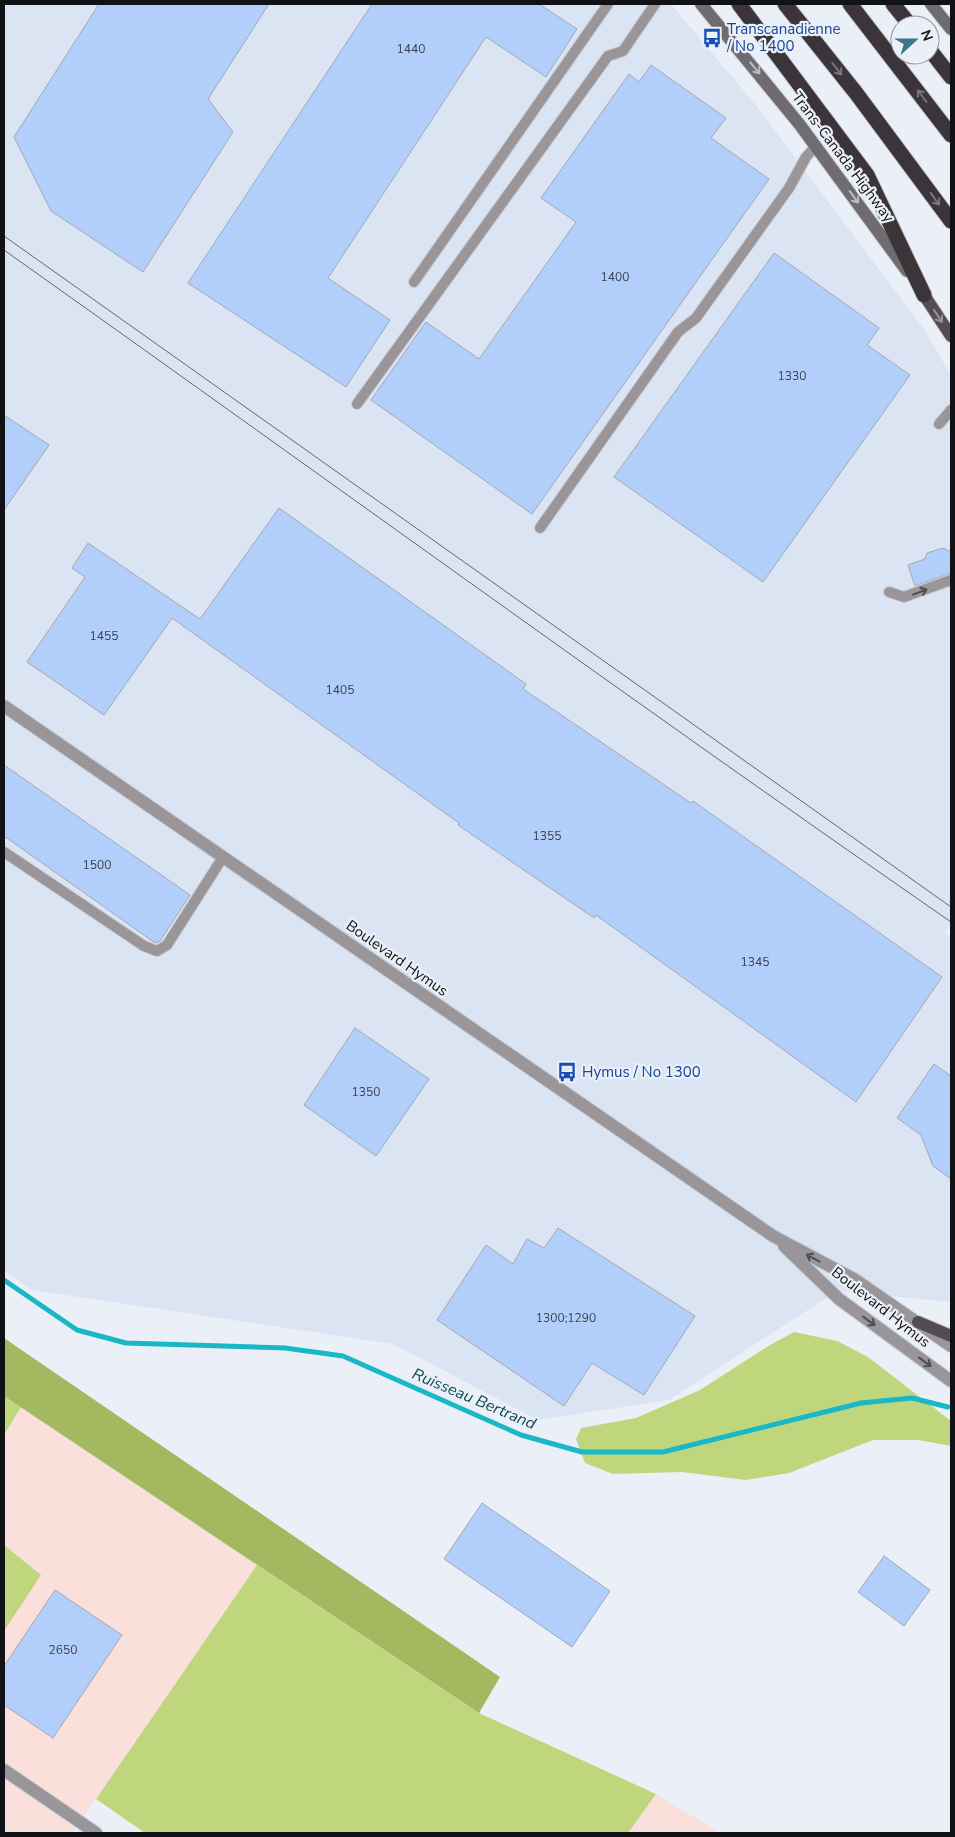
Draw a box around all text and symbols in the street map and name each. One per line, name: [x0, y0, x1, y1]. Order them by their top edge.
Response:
north arrow: [890, 15, 940, 65]
place label: Transcanadienne / No 1400: [726, 19, 840, 56]
bus stop icon: Transcanadienne / No 1400: [701, 27, 723, 49]
text: N: [916, 27, 937, 44]
house number: 1440: [397, 41, 425, 57]
one-way arrow: [749, 61, 760, 74]
one-way arrow: [832, 62, 843, 75]
street label: Trans-Canada Highway: [787, 88, 899, 226]
one-way arrow: [917, 89, 927, 103]
one-way arrow: [849, 189, 859, 203]
one-way arrow: [930, 192, 940, 206]
house number: 1400: [601, 269, 629, 285]
one-way arrow: [933, 309, 943, 323]
house number: 1330: [778, 368, 806, 384]
one-way arrow: [912, 587, 928, 596]
house number: 1455: [90, 628, 118, 644]
house number: 1405: [326, 682, 354, 698]
house number: 1355: [533, 828, 561, 844]
house number: 1500: [83, 857, 111, 873]
street label: Boulevard Hymus: [342, 915, 452, 1001]
house number: 1345: [741, 954, 769, 970]
bus stop icon: Hymus / No 1300: [556, 1061, 578, 1083]
place label: Hymus / No 1300: [582, 1062, 701, 1082]
house number: 1350: [352, 1084, 380, 1100]
one-way arrow: [807, 1252, 821, 1262]
street label: Boulevard Hymus: [828, 1262, 934, 1352]
house number: 1300;1290: [536, 1310, 596, 1326]
one-way arrow: [862, 1315, 875, 1326]
one-way arrow: [918, 1356, 931, 1367]
water label: Ruisseau Bertrand: [409, 1363, 540, 1435]
house number: 2650: [49, 1642, 77, 1658]

